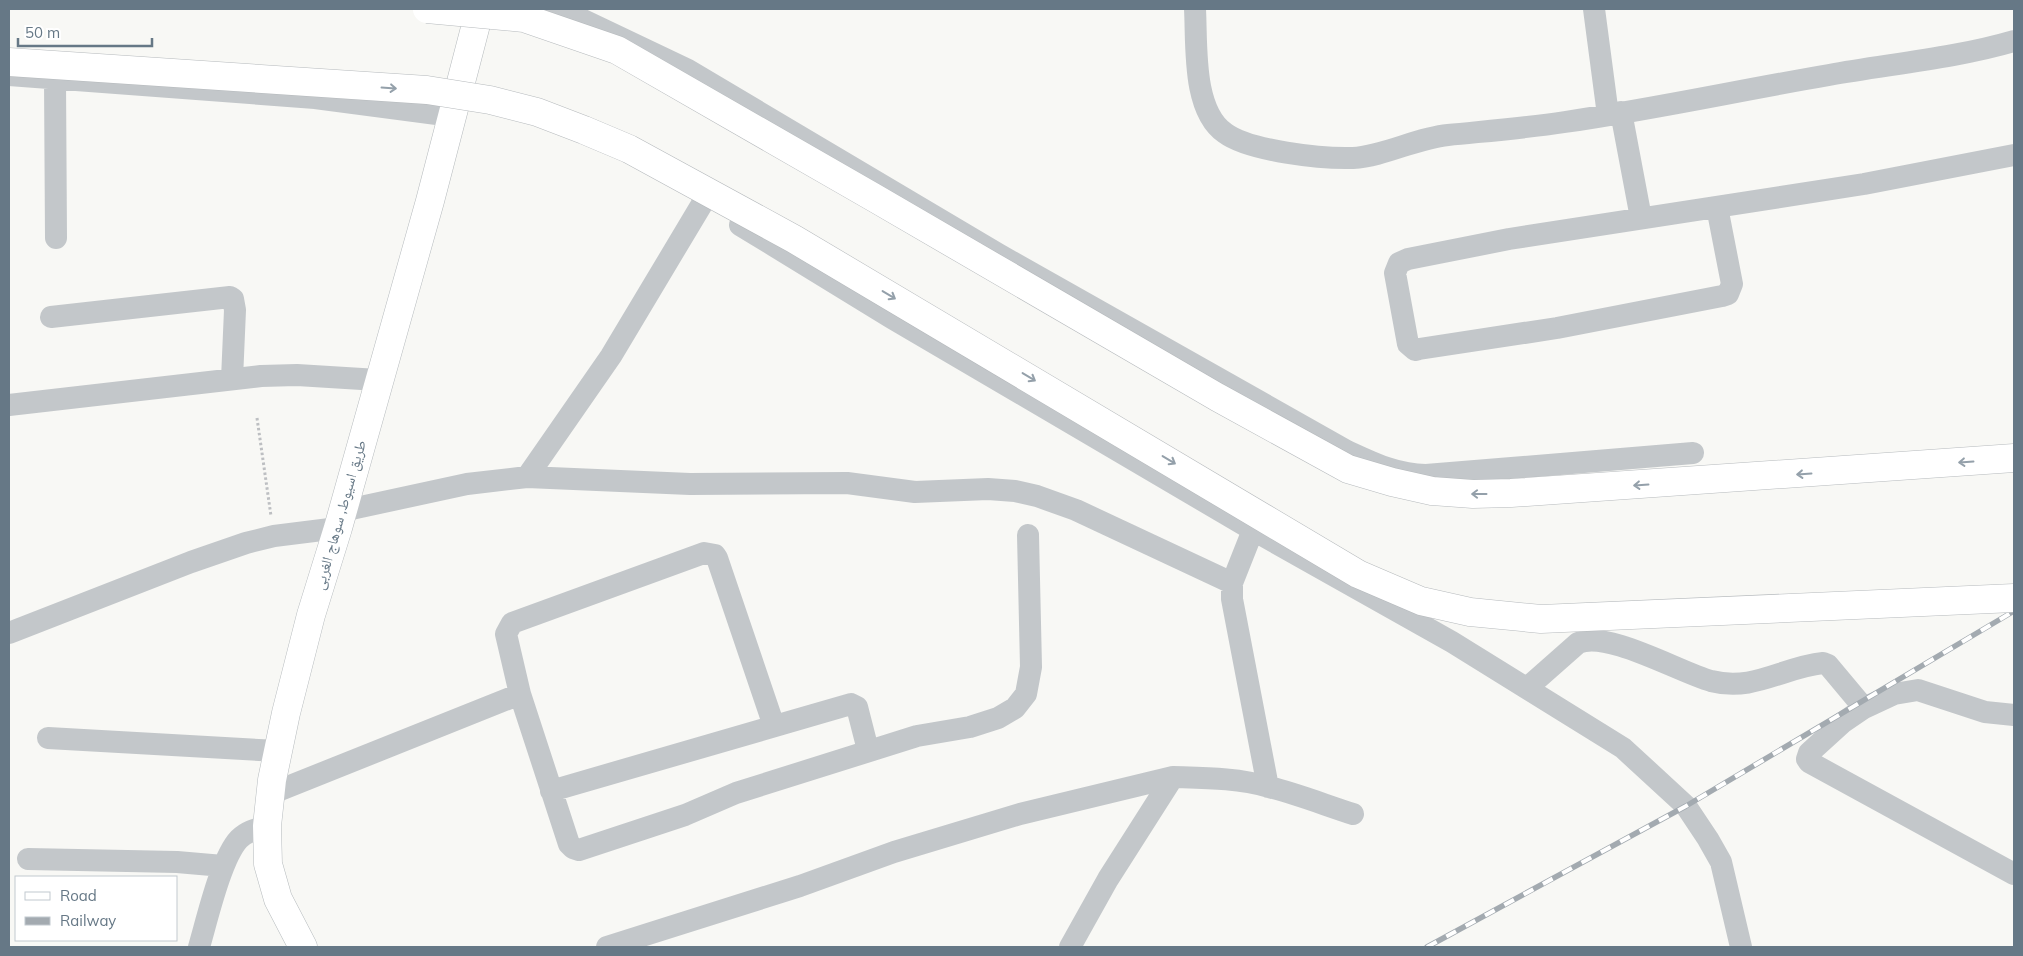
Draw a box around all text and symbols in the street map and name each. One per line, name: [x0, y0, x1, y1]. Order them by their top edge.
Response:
scale bar: [18, 15, 151, 47]
text: 50 m: [25, 23, 60, 42]
one-way arrow: [381, 83, 397, 92]
one-way arrow: [881, 290, 895, 300]
one-way arrow: [1021, 373, 1035, 383]
street label: طريق اسيوط, سوهاج الغربى: [309, 438, 371, 592]
one-way arrow: [1161, 455, 1176, 465]
one-way arrow: [1958, 457, 1974, 467]
one-way arrow: [1796, 469, 1812, 479]
one-way arrow: [1634, 480, 1650, 489]
one-way arrow: [1471, 489, 1488, 499]
legend: [15, 876, 178, 941]
text: Road: [60, 886, 97, 905]
text: Railway: [60, 911, 116, 930]

